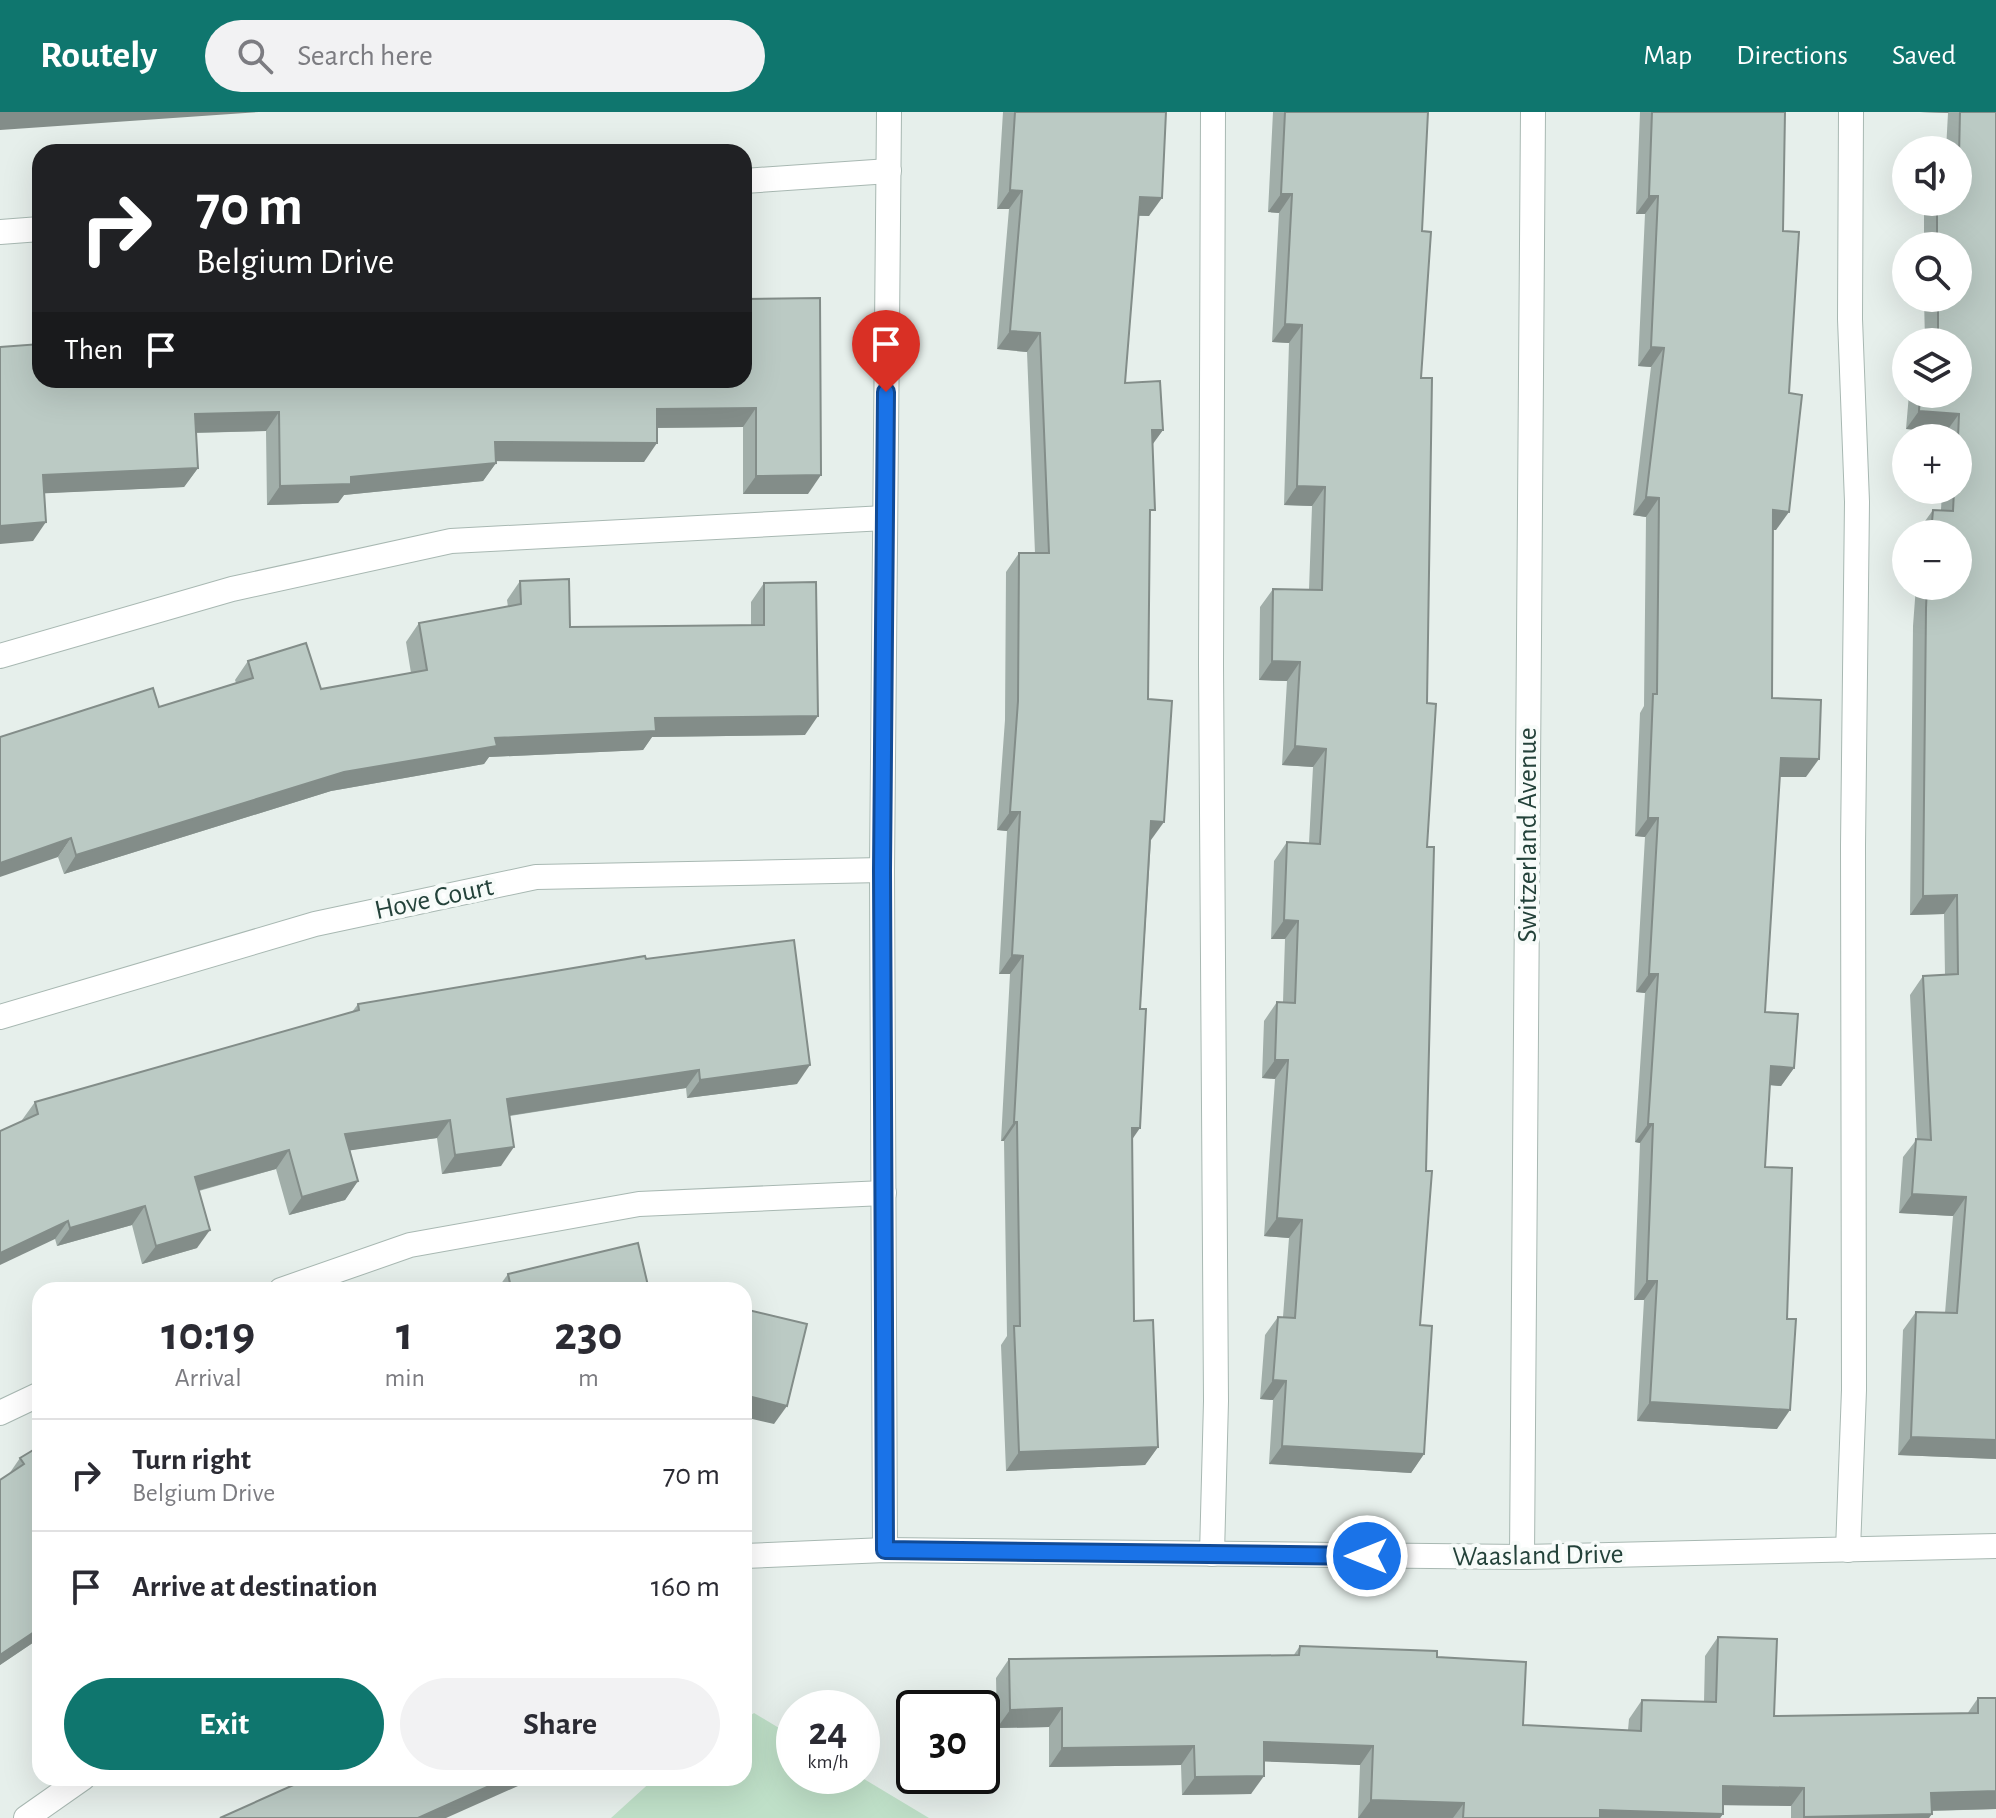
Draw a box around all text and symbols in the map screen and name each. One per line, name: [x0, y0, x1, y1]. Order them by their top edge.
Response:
search box: [205, 20, 765, 92]
icon: search: [233, 34, 277, 78]
text: Routely: [40, 37, 157, 75]
text: Search here: [297, 41, 433, 71]
text: Map: [1643, 42, 1692, 70]
text: Directions: [1736, 42, 1848, 70]
text: Saved: [1892, 42, 1956, 70]
map controls: [1892, 136, 1972, 600]
button: sound: [1892, 136, 1972, 216]
icon: right: [64, 176, 168, 280]
text: 70 m: [196, 179, 303, 235]
button: search: [1892, 232, 1972, 312]
text: Belgium Drive: [196, 244, 394, 280]
pin: [852, 310, 920, 392]
icon: arrive: [864, 322, 908, 366]
icon: arrive: [139, 328, 183, 372]
button: layers: [1892, 328, 1972, 408]
text: Then: [64, 335, 123, 365]
button: +: [1892, 424, 1972, 504]
button: −: [1892, 520, 1972, 600]
street label: Switzerland Avenue: [1514, 727, 1542, 943]
street label: Hove Court: [372, 873, 496, 925]
text: 10:19: [161, 1311, 255, 1359]
text: 1: [396, 1311, 413, 1359]
text: 230: [554, 1311, 623, 1359]
text: Arrival: [175, 1365, 242, 1391]
text: min: [384, 1365, 425, 1391]
text: m: [578, 1365, 599, 1391]
text: Turn right: [132, 1445, 251, 1475]
icon: right: [64, 1453, 108, 1497]
text: 70 m: [663, 1460, 720, 1490]
text: Belgium Drive: [132, 1480, 275, 1506]
position arrow: [1325, 1514, 1409, 1598]
street label: Waasland Drive: [1452, 1541, 1624, 1571]
icon: arrive: [64, 1565, 108, 1609]
text: Arrive at destination: [132, 1572, 378, 1602]
text: 160 m: [651, 1572, 720, 1602]
button: Exit: [64, 1678, 384, 1770]
button: Share: [400, 1678, 720, 1770]
speed limit sign: 30: [896, 1690, 1000, 1794]
text: 24: [809, 1712, 847, 1752]
text: km/h: [807, 1752, 849, 1772]

